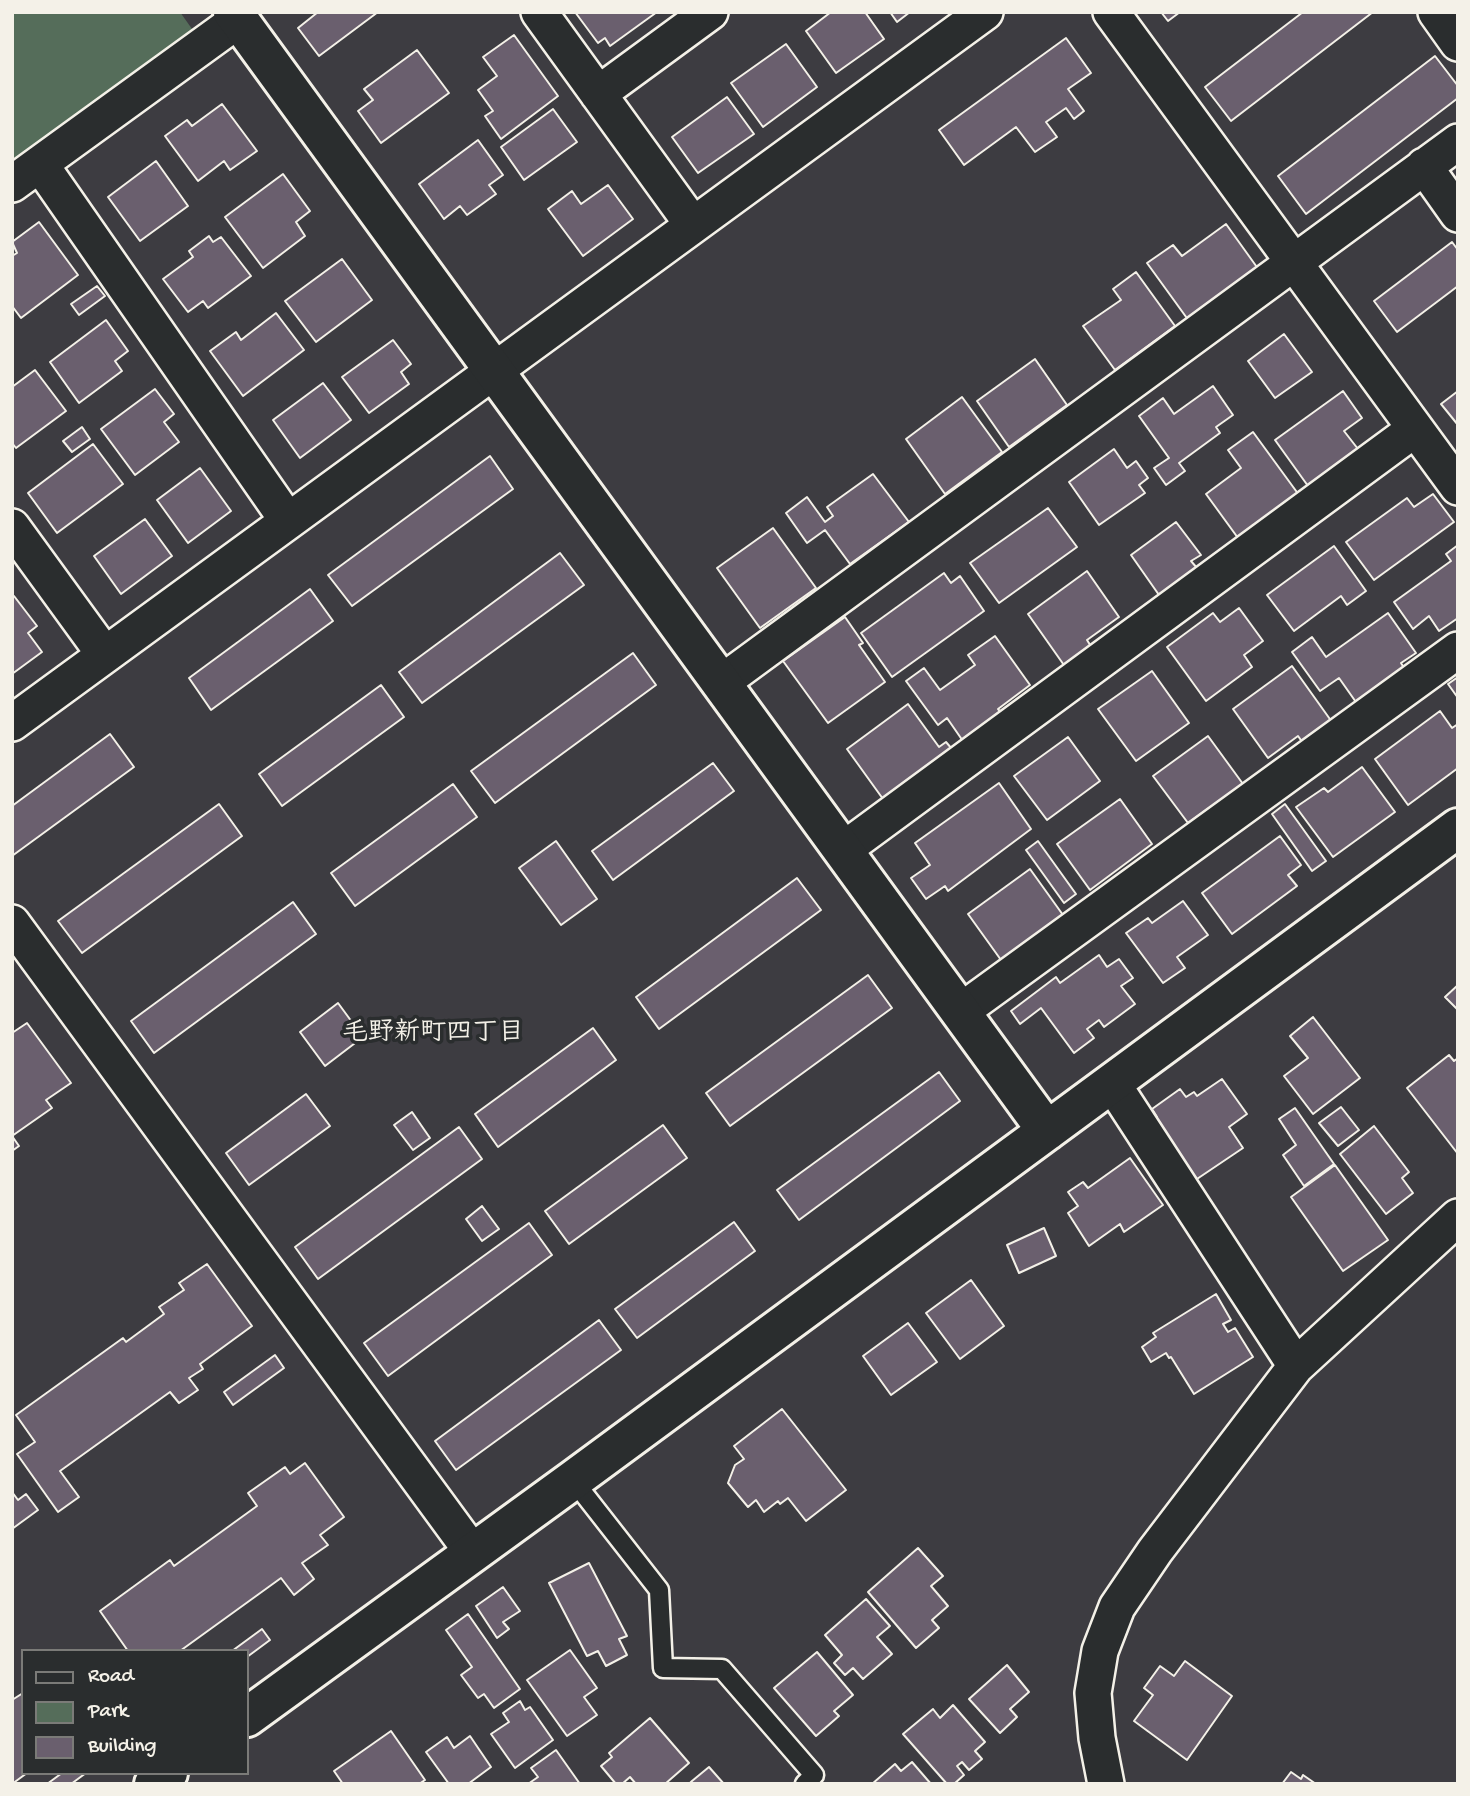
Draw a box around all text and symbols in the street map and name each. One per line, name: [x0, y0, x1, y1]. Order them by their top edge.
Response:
district label: 毛野新町四丁目: [342, 1019, 524, 1051]
legend: [21, 1649, 248, 1775]
text: Road: [88, 1665, 134, 1690]
text: Park: [88, 1700, 128, 1725]
text: Building: [88, 1735, 157, 1760]

